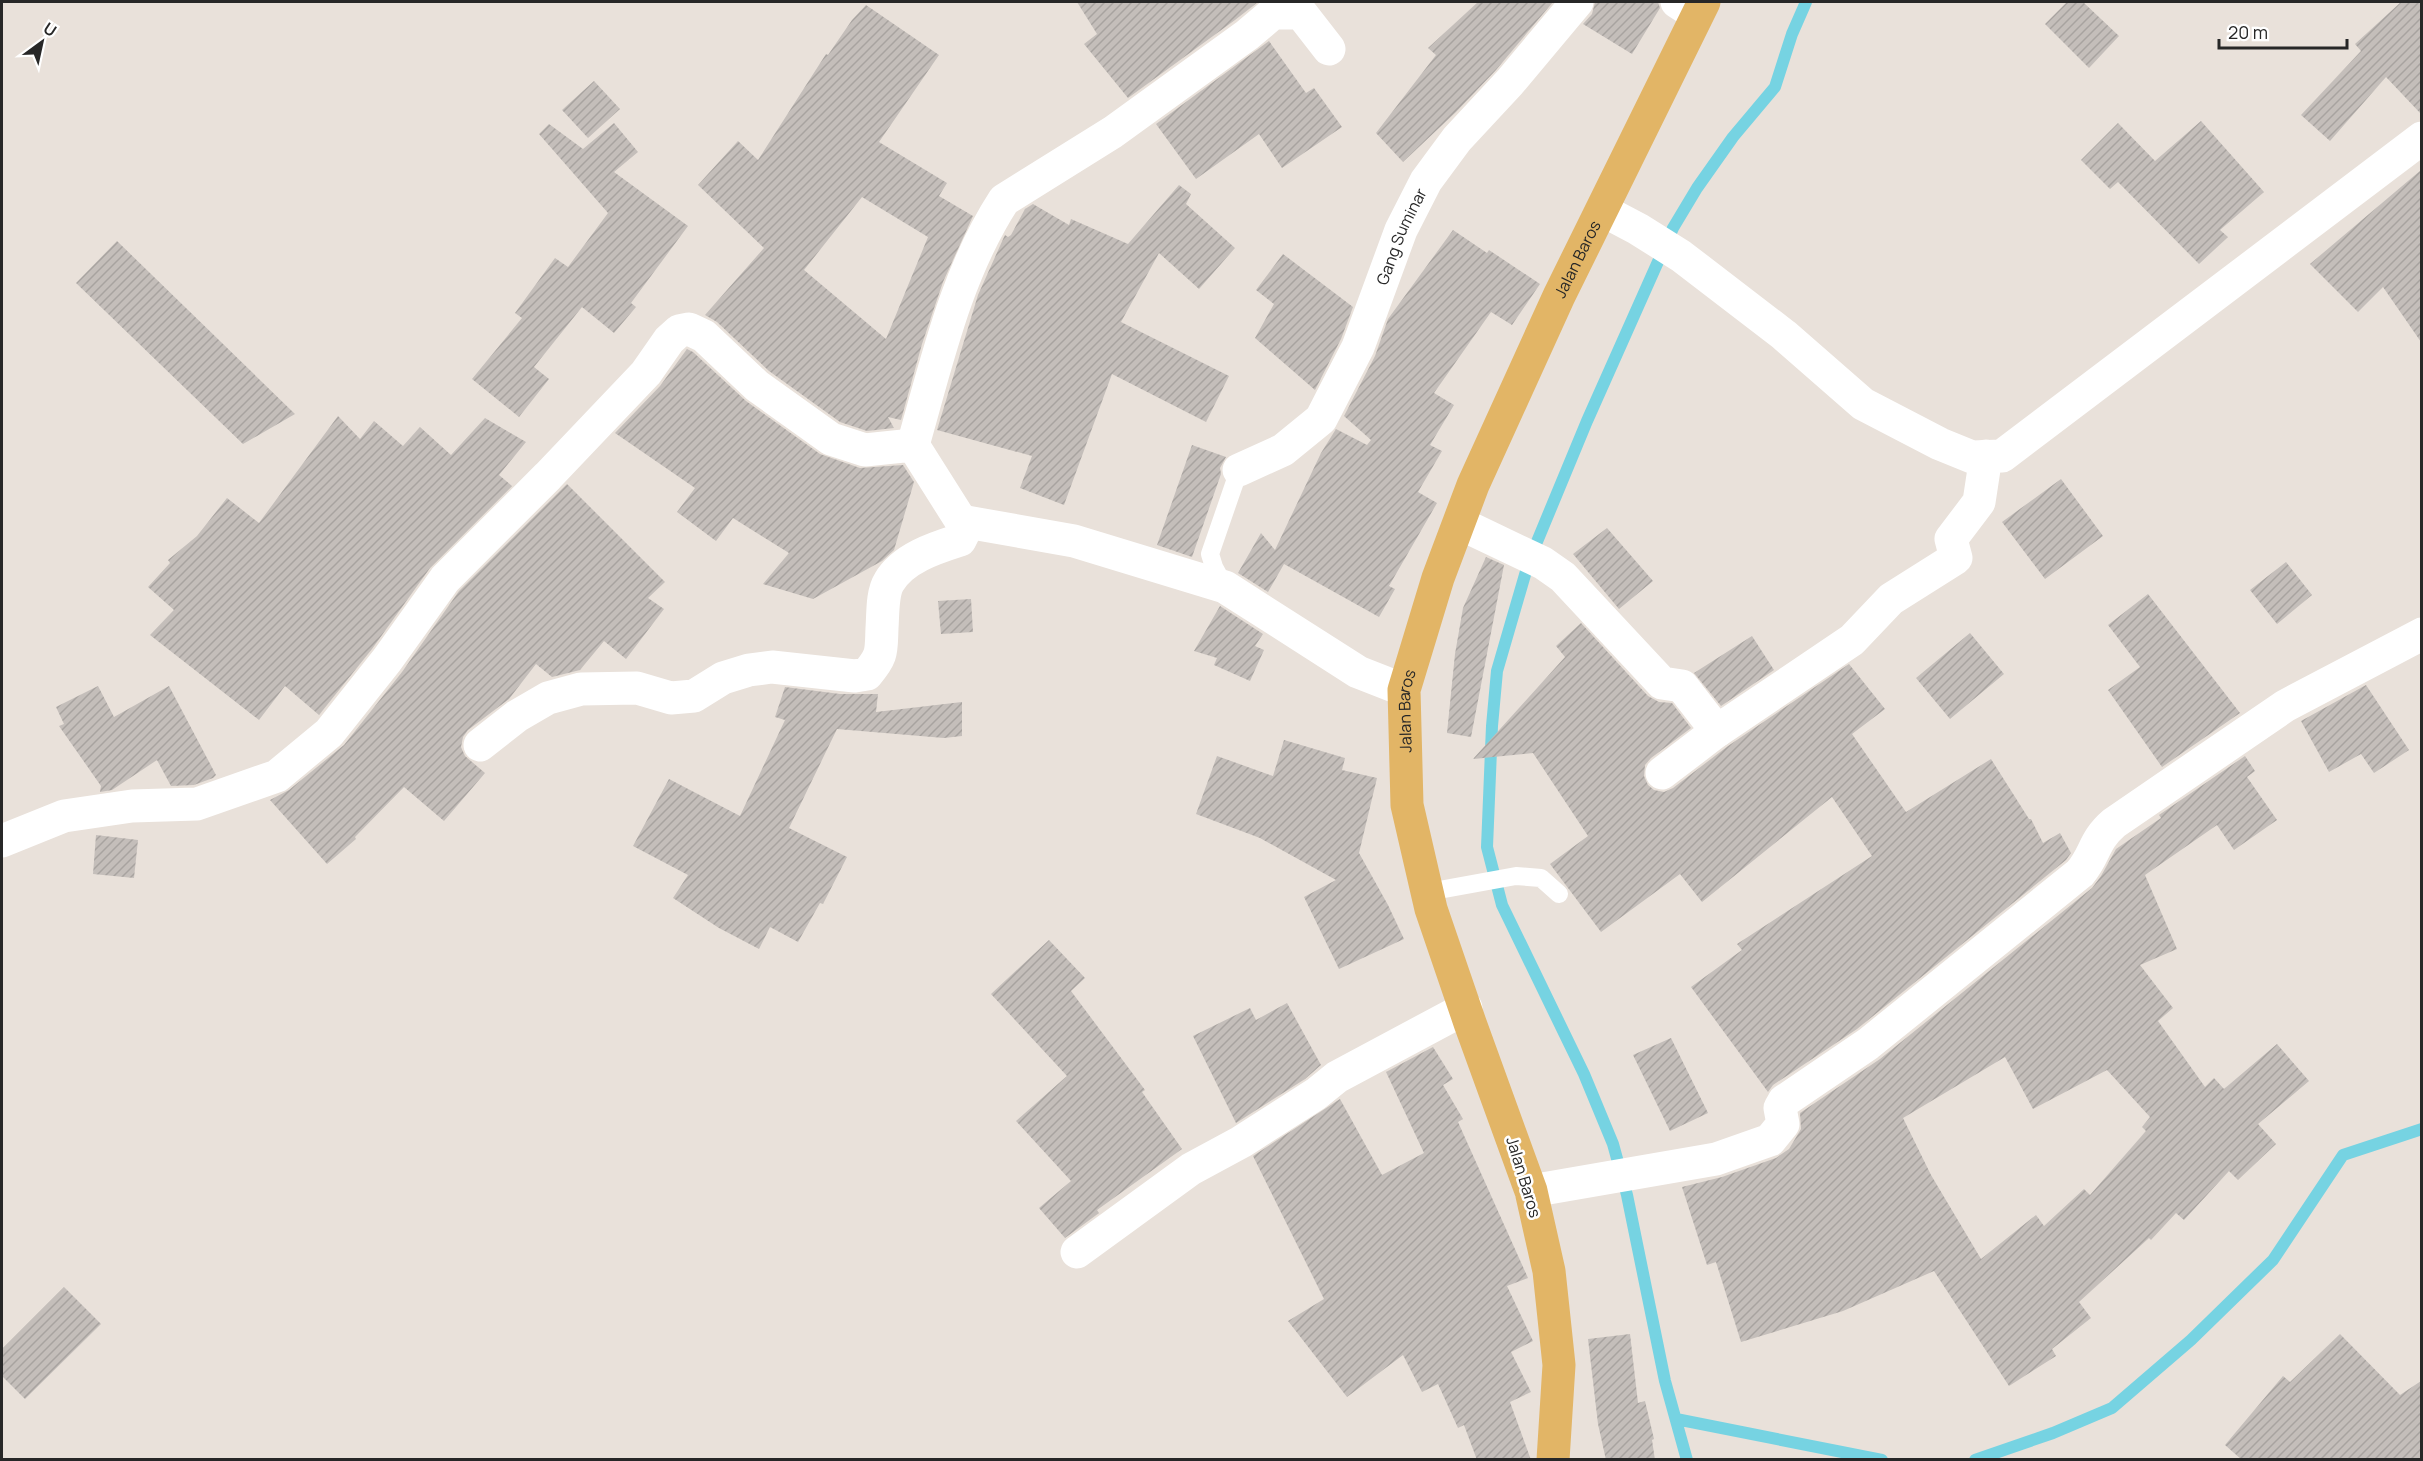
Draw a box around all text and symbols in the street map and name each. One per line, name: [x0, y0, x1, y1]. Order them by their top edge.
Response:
north arrow: [12, 12, 72, 72]
scale bar: [2219, 12, 2346, 50]
text: U: [39, 17, 61, 42]
text: 20 m: [2228, 20, 2268, 44]
street label: Gang Suminar: [1371, 184, 1432, 288]
street label: Jalan Baros: [1549, 217, 1606, 301]
street label: Jalan Baros: [1393, 667, 1421, 753]
street label: Jalan Baros: [1501, 1134, 1547, 1220]

